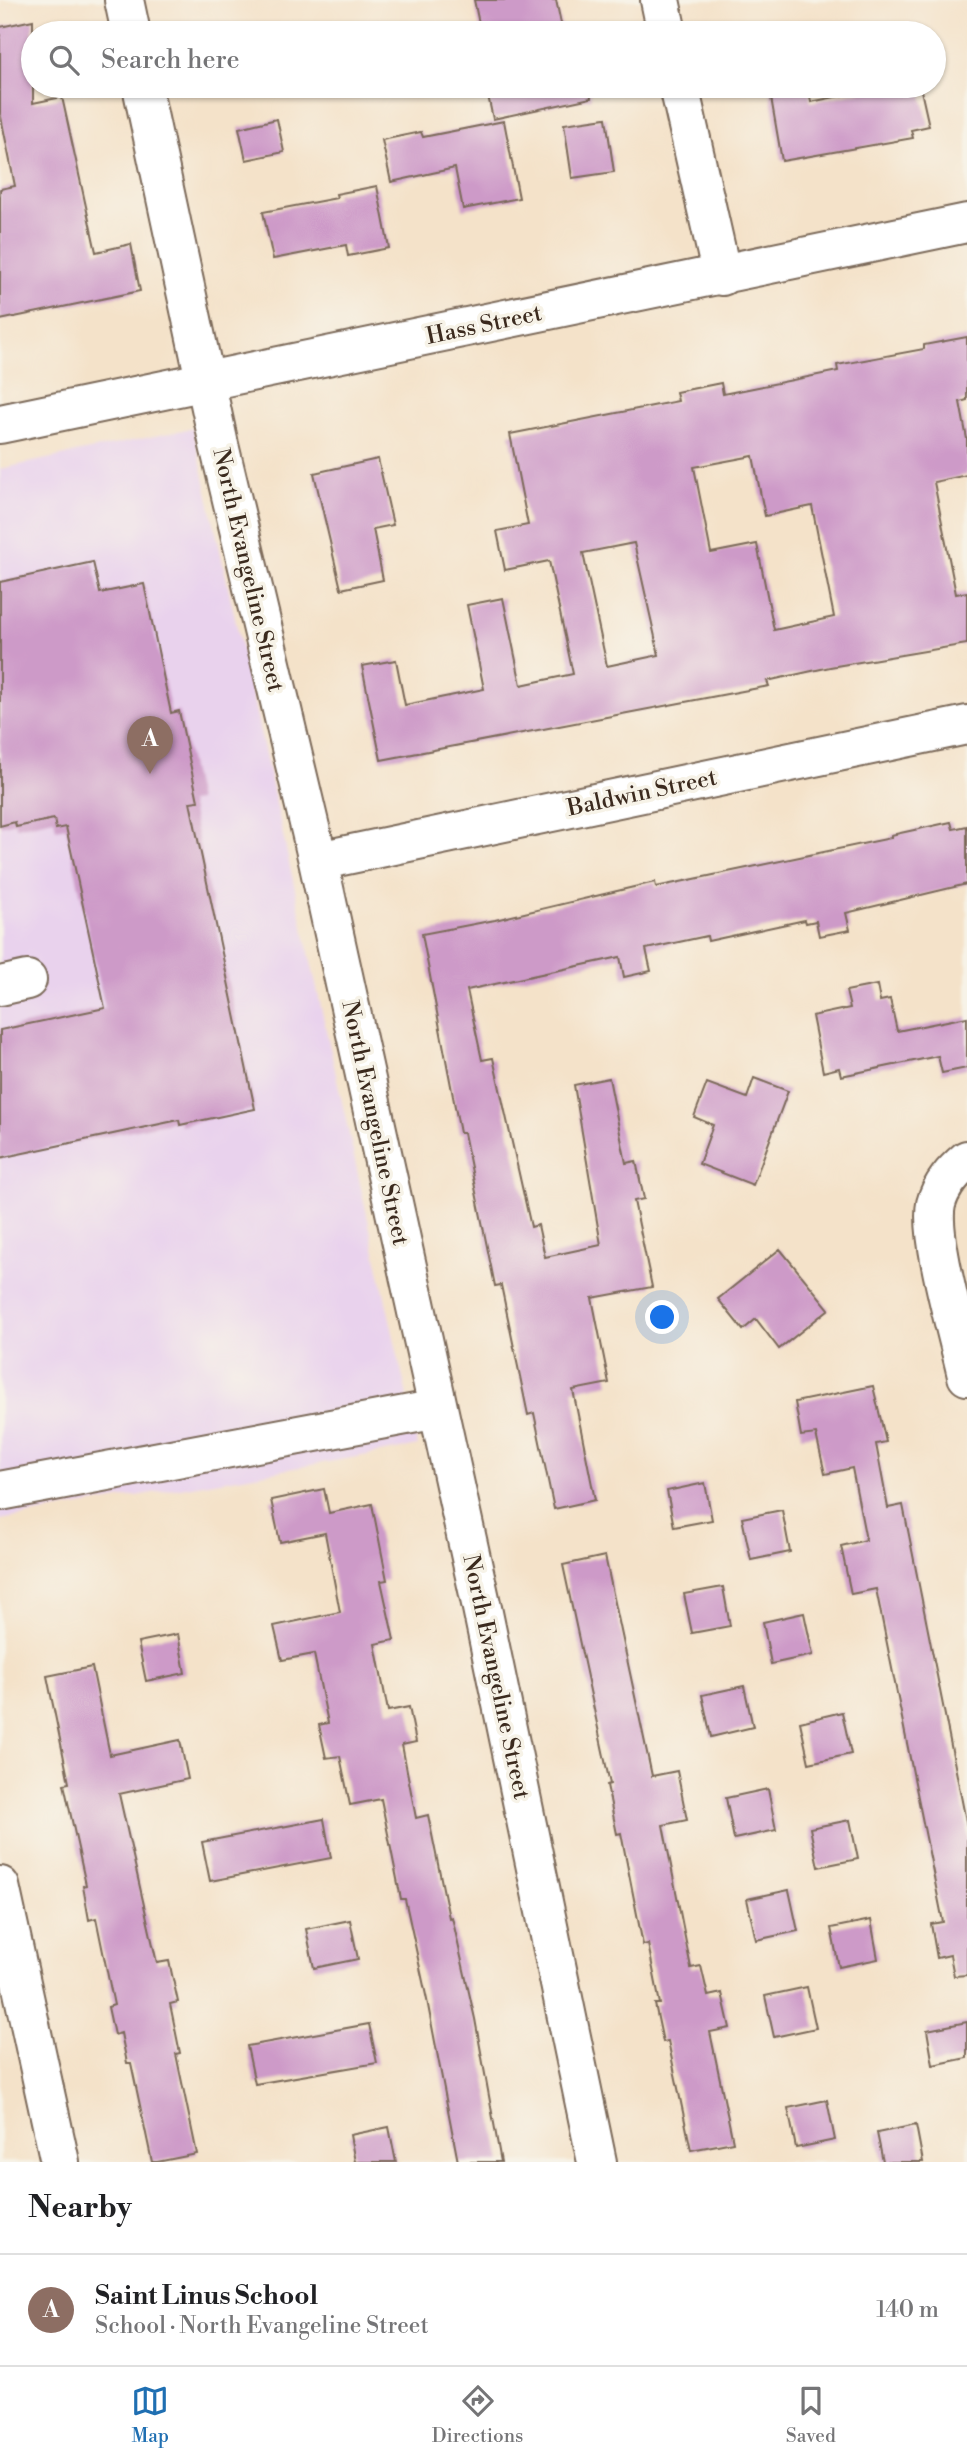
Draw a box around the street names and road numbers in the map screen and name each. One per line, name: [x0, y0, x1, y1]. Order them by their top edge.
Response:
street label: Hass Street: [424, 299, 544, 351]
street label: North Evangeline Street: [206, 445, 290, 695]
street label: Baldwin Street: [564, 763, 719, 823]
street label: North Evangeline Street: [335, 998, 415, 1248]
street label: North Evangeline Street: [456, 1552, 536, 1802]

